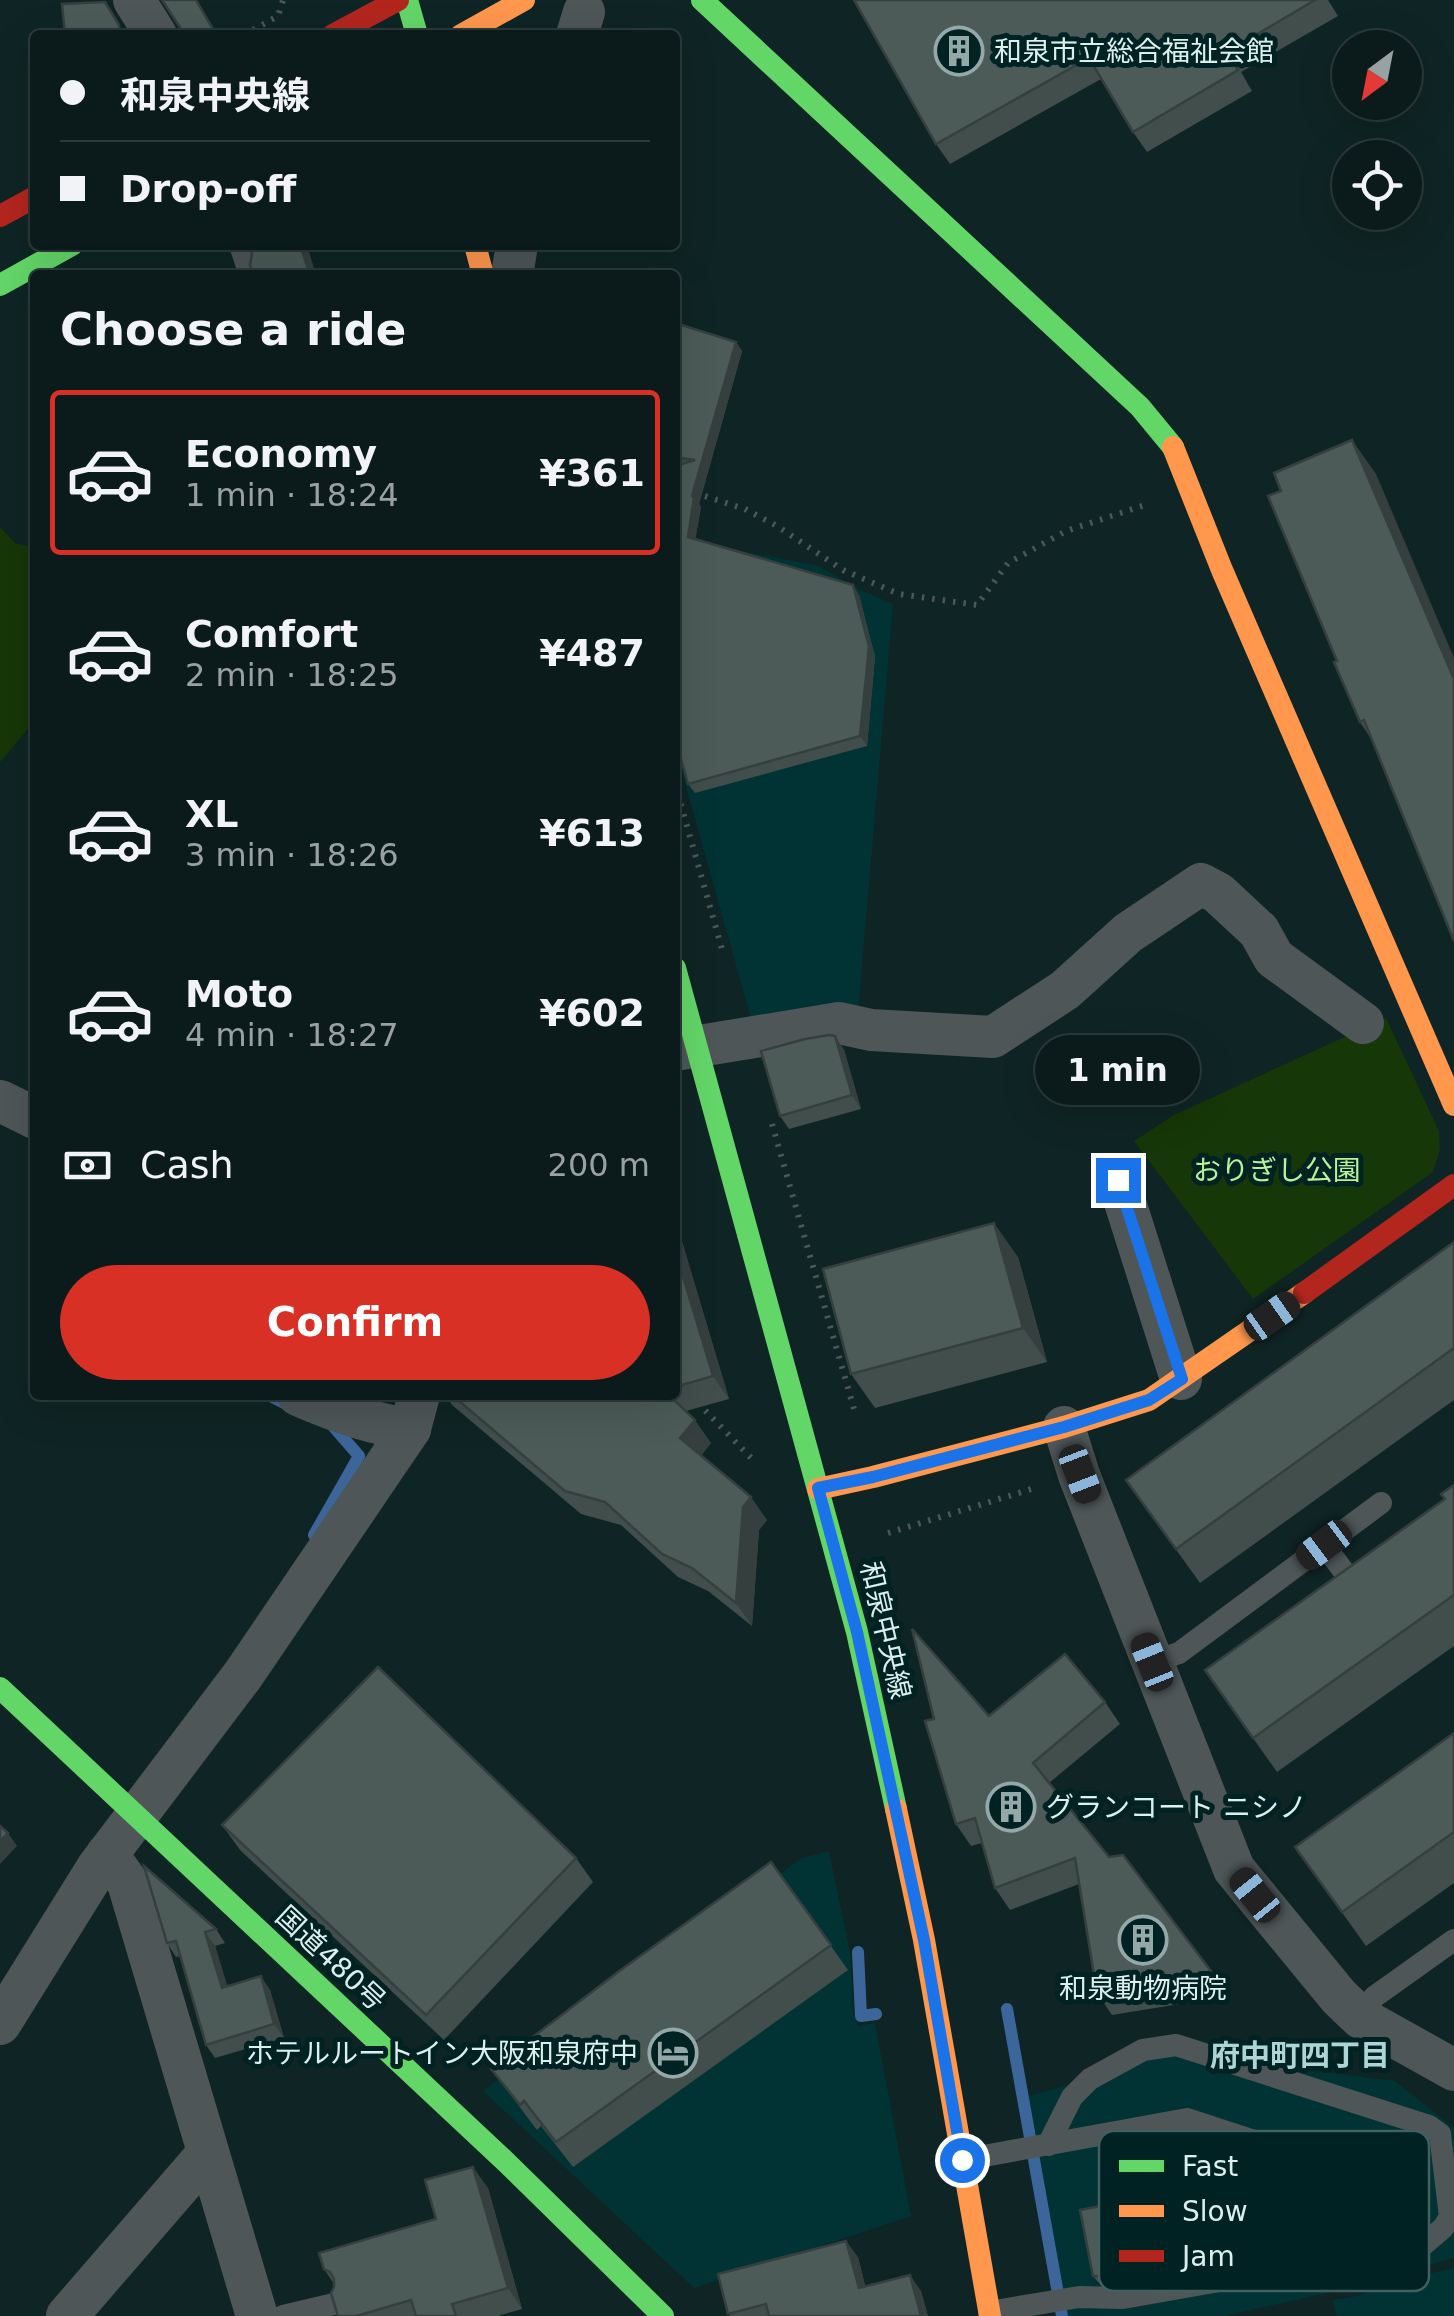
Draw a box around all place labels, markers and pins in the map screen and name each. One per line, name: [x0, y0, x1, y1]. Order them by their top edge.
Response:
building icon: 和泉市立総合福祉会館: [933, 25, 985, 77]
place label: 和泉市立総合福祉会館: [994, 35, 1274, 68]
building icon: グランコート ニシノ: [985, 1781, 1037, 1833]
place label: グランコート ニシノ: [1046, 1791, 1307, 1824]
building icon: 和泉動物病院: [1117, 1914, 1169, 1966]
place label: 和泉動物病院: [1059, 1972, 1227, 2005]
hotel icon: ホテルルートイン大阪和泉府中: [647, 2027, 699, 2079]
place label: ホテルルートイン大阪和泉府中: [246, 2037, 638, 2070]

